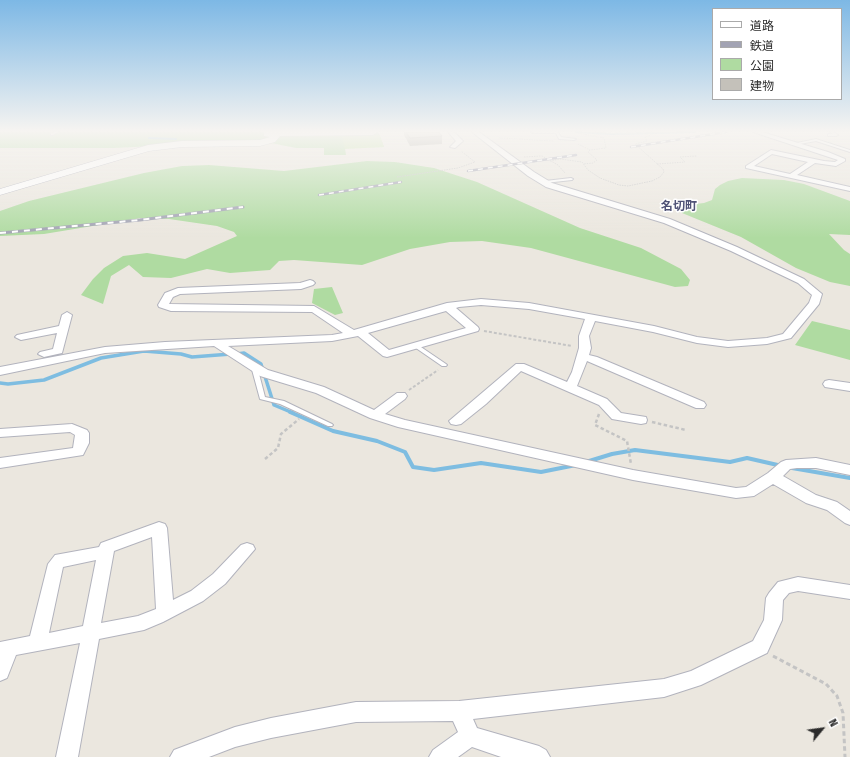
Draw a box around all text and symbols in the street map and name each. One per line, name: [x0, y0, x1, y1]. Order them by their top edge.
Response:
legend: [712, 8, 842, 100]
text: 道路: [750, 19, 774, 33]
text: 鉄道: [750, 39, 774, 53]
text: 公園: [750, 59, 774, 73]
text: 建物: [750, 79, 774, 93]
district label: 名切町: [661, 200, 697, 214]
north arrow: [802, 709, 842, 749]
text: N: [826, 717, 840, 729]

